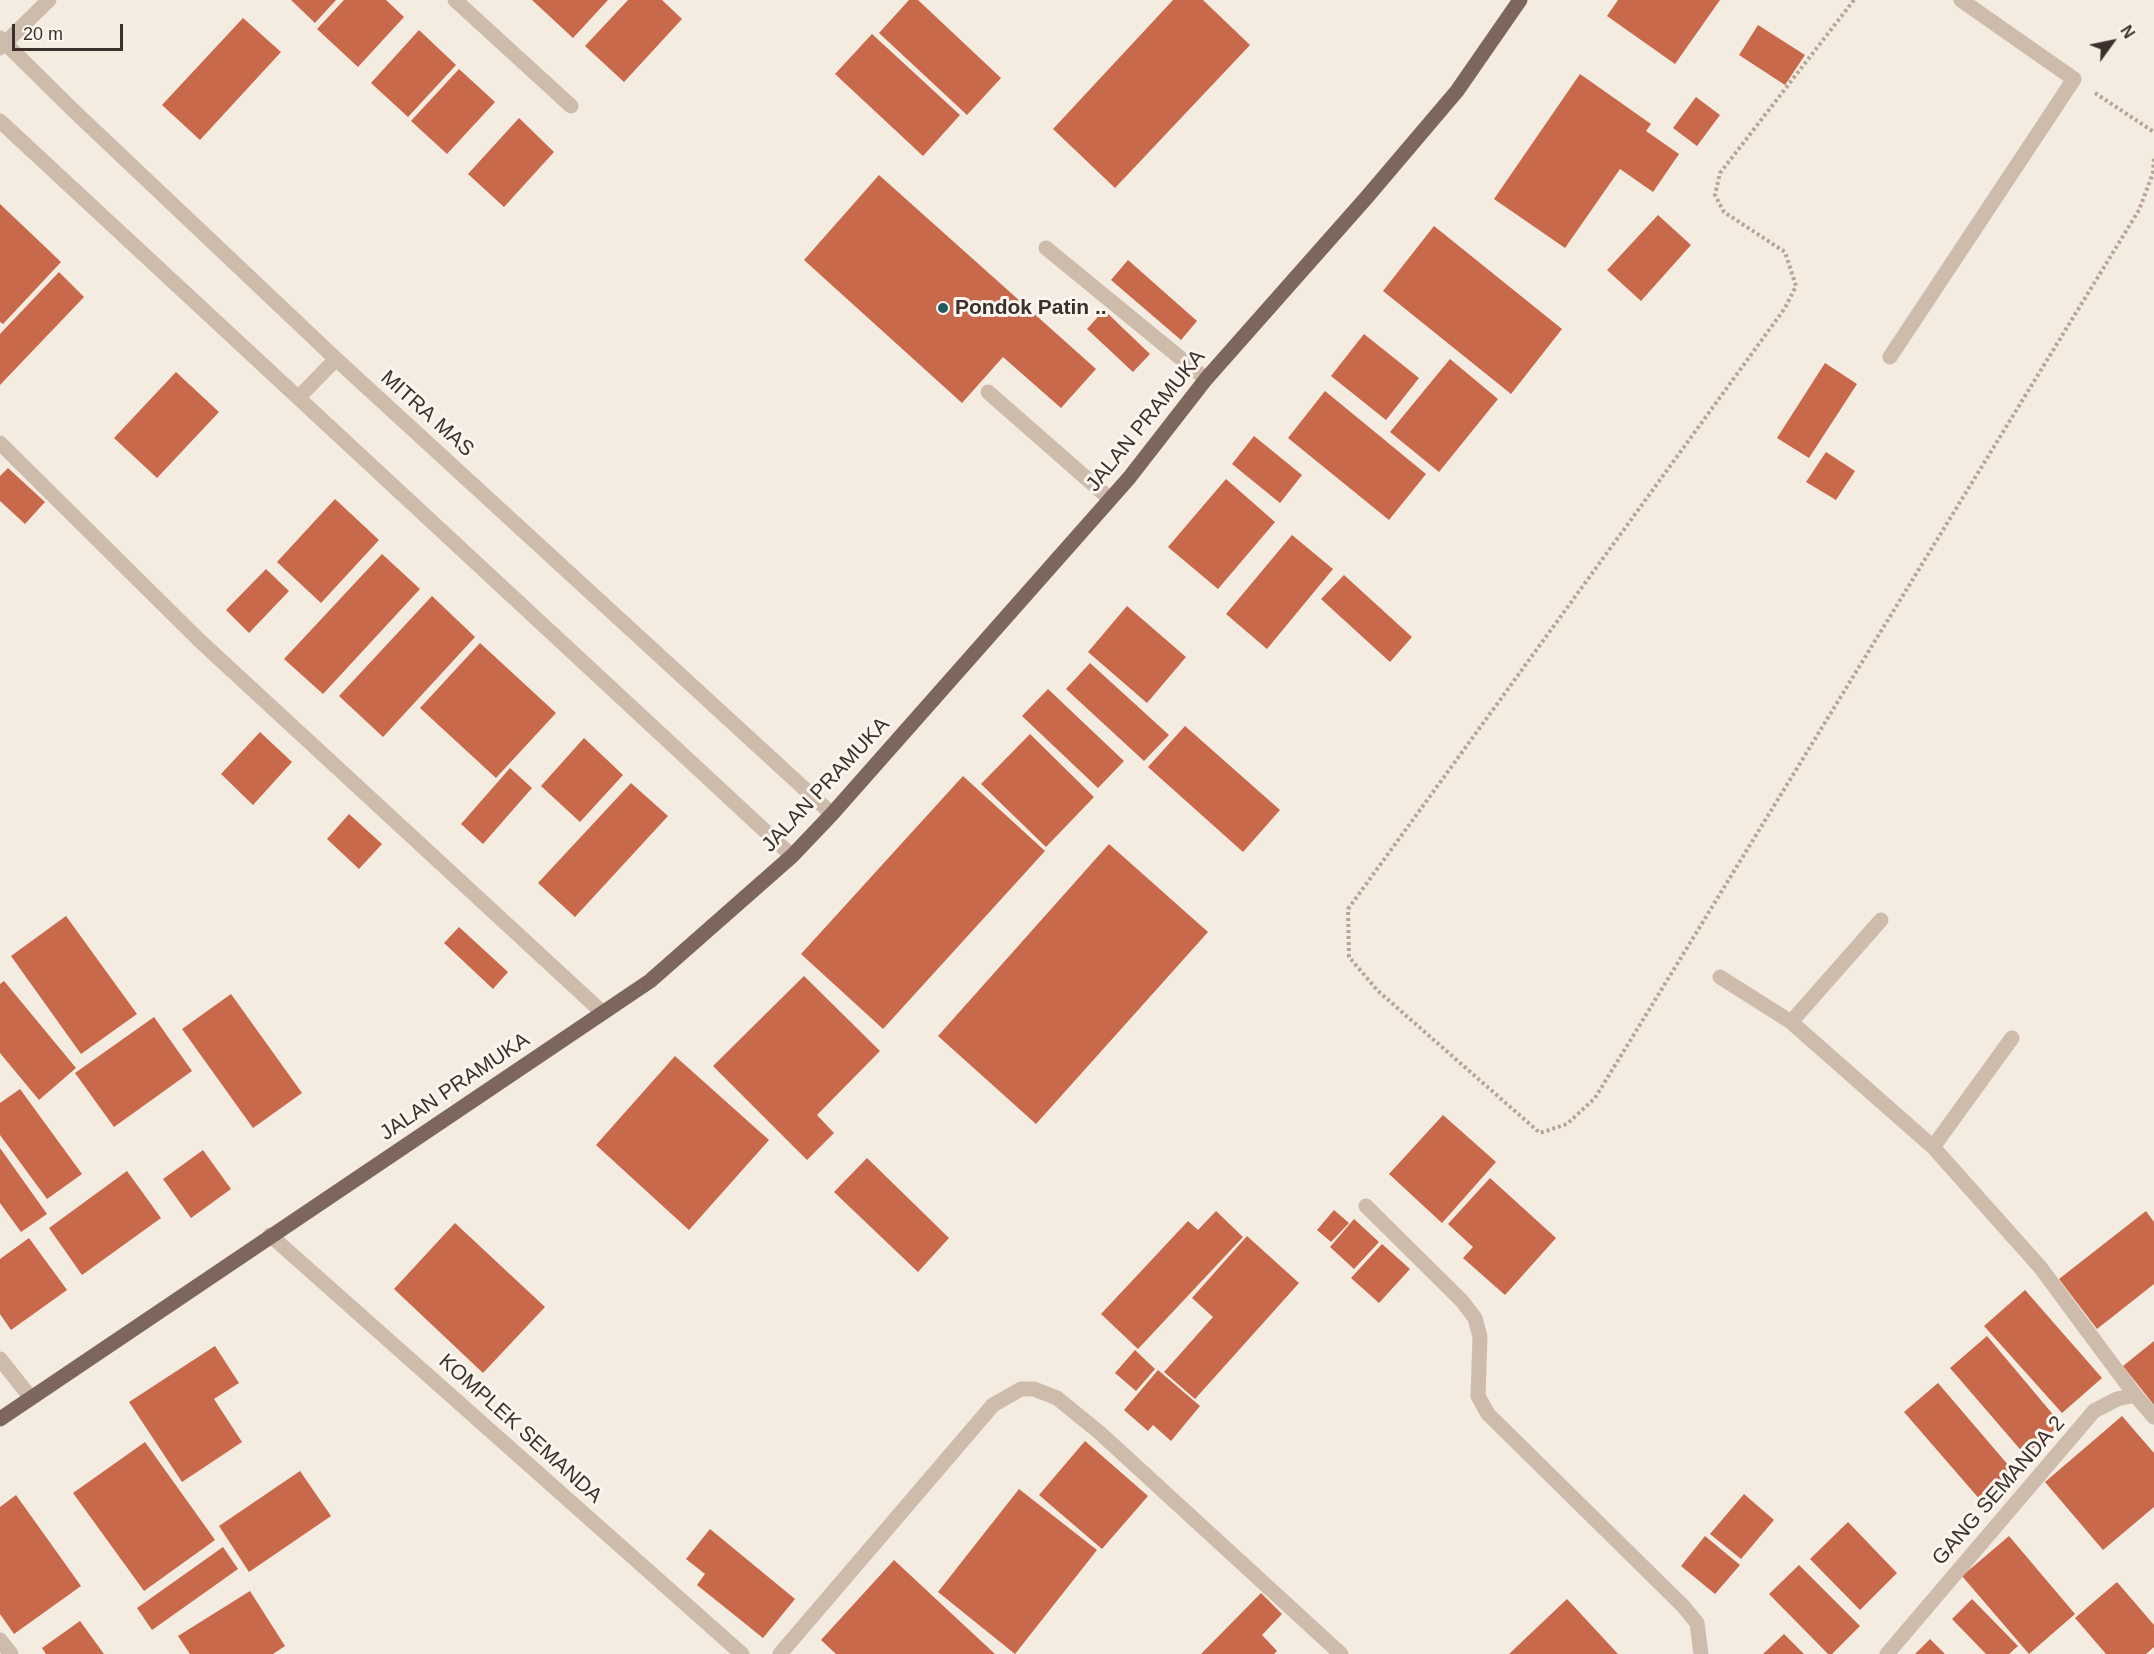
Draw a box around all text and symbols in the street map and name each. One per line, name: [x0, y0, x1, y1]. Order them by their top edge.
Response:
scale bar: [15, 12, 126, 50]
north arrow: [2082, 12, 2142, 72]
text: N: [2117, 22, 2138, 41]
text: 20 m: [23, 24, 63, 44]
place label: Pondok Patin ..: [955, 295, 1107, 321]
marker: Pondok Patin ..: [936, 301, 950, 315]
street label: JALAN PRAMUKA: [1081, 345, 1211, 497]
street label: MITRA MAS: [375, 366, 479, 462]
street label: JALAN PRAMUKA: [757, 712, 895, 858]
street label: JALAN PRAMUKA: [375, 1028, 535, 1146]
street label: KOMPLEK SEMANDA: [433, 1349, 607, 1509]
street label: GANG SEMANDA 2: [1927, 1411, 2071, 1571]

